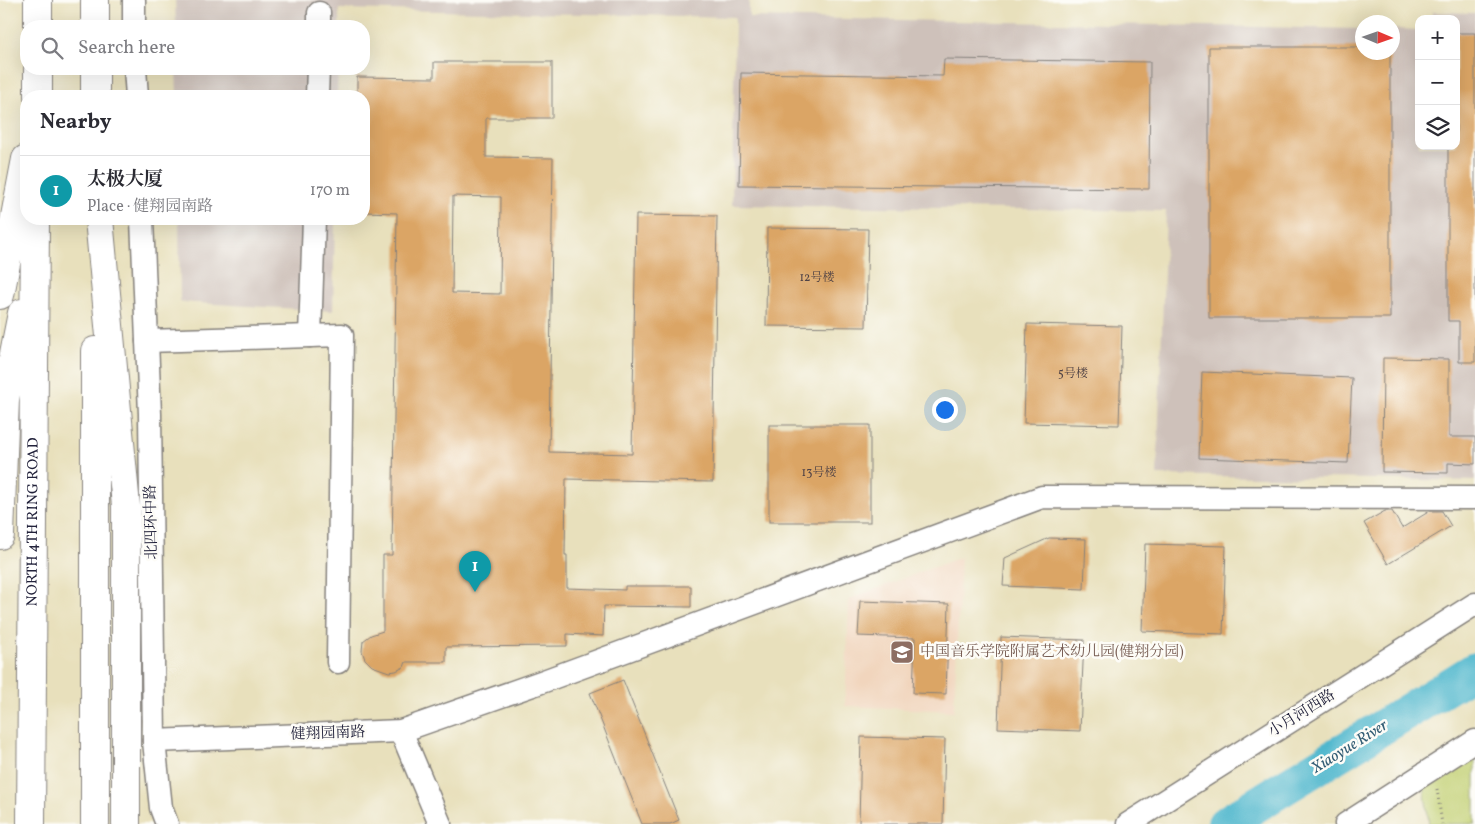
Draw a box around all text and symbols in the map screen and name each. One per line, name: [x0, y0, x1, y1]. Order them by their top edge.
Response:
north arrow: [1355, 15, 1400, 60]
map controls: [1415, 15, 1460, 150]
button: +: [1415, 15, 1460, 60]
search box: [20, 20, 370, 75]
icon: search: [38, 34, 66, 62]
text: Search here: [78, 35, 175, 61]
button: −: [1415, 60, 1460, 105]
button: layers: [1415, 105, 1460, 150]
text: Nearby: [40, 108, 111, 137]
text: 太极大厦: [87, 167, 163, 193]
text: 1: [53, 180, 59, 202]
text: 170 m: [310, 180, 350, 202]
text: Place · 健翔园南路: [87, 196, 213, 218]
house number: 12号楼: [799, 270, 835, 286]
house number: 5号楼: [1058, 366, 1088, 382]
your location: [932, 397, 958, 423]
street label: NORTH 4TH RING ROAD: [22, 437, 44, 607]
house number: 13号楼: [802, 465, 836, 481]
street label: 北四环中路: [141, 484, 163, 560]
pin: 1: [459, 551, 491, 592]
school or university icon: 中国音乐学院附属艺术幼儿园(健翔分园): [889, 639, 915, 665]
place label: 中国音乐学院附属艺术幼儿园(健翔分园): [920, 642, 1184, 663]
street label: 小月河西路: [1265, 685, 1339, 743]
water label: Xiaoyue River: [1307, 714, 1393, 780]
street label: 健翔园南路: [290, 722, 366, 746]

